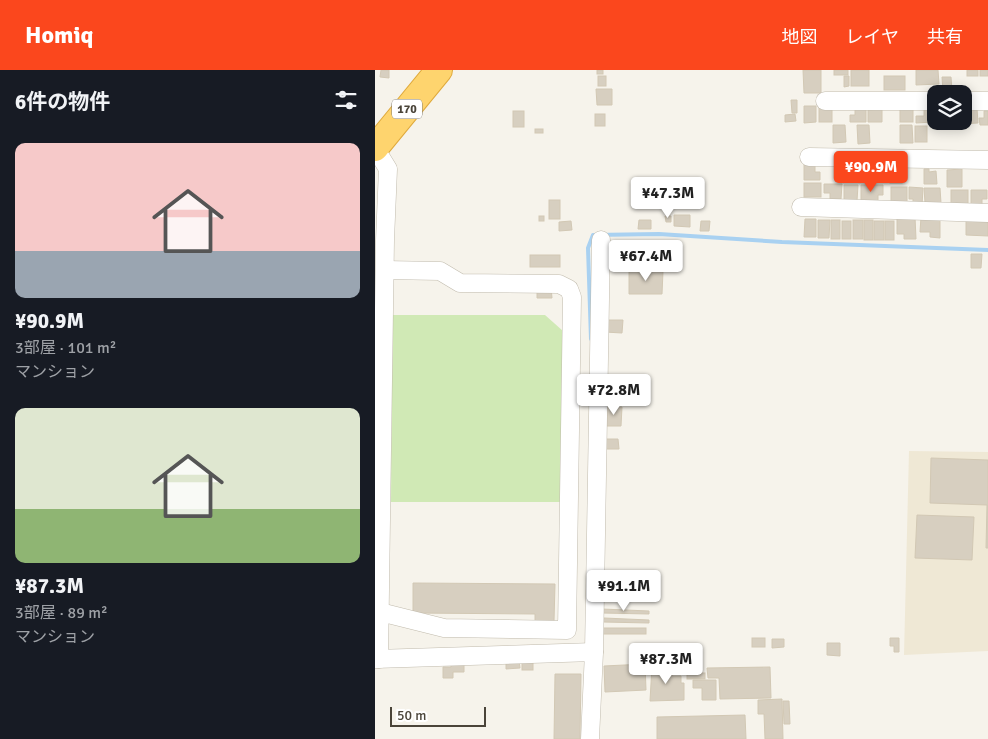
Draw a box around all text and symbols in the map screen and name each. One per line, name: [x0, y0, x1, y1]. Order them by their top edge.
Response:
text: Homiq: [25, 20, 94, 50]
text: 地図: [782, 26, 818, 48]
text: レイヤ: [846, 26, 899, 48]
text: 共有: [927, 26, 963, 48]
map controls: [927, 85, 972, 130]
button: layers: [927, 85, 972, 130]
icon: filters: [332, 86, 360, 114]
text: 6件の物件: [15, 89, 110, 115]
road number: 170: [392, 100, 422, 118]
pin: ¥90.9M: [830, 150, 912, 193]
text: ¥90.9M: [845, 157, 897, 177]
icon: home: [143, 176, 233, 266]
pin: ¥47.3M: [627, 176, 709, 219]
text: ¥47.3M: [642, 183, 694, 203]
pin: ¥67.4M: [605, 240, 687, 282]
text: ¥67.4M: [620, 246, 672, 266]
text: ¥90.9M: [15, 308, 84, 334]
text: 3部屋 · 101 m²: [15, 338, 116, 358]
text: マンション: [15, 362, 95, 382]
pin: ¥72.8M: [573, 374, 655, 416]
text: ¥72.8M: [588, 380, 640, 400]
icon: home: [143, 441, 233, 531]
pin: ¥91.1M: [583, 570, 665, 612]
text: ¥87.3M: [15, 573, 84, 599]
text: ¥91.1M: [598, 576, 650, 596]
text: 3部屋 · 89 m²: [15, 603, 108, 623]
text: マンション: [15, 627, 95, 647]
pin: ¥87.3M: [625, 642, 707, 685]
text: ¥87.3M: [640, 649, 692, 669]
scale bar: [390, 704, 486, 727]
text: 50 m: [397, 707, 426, 724]

